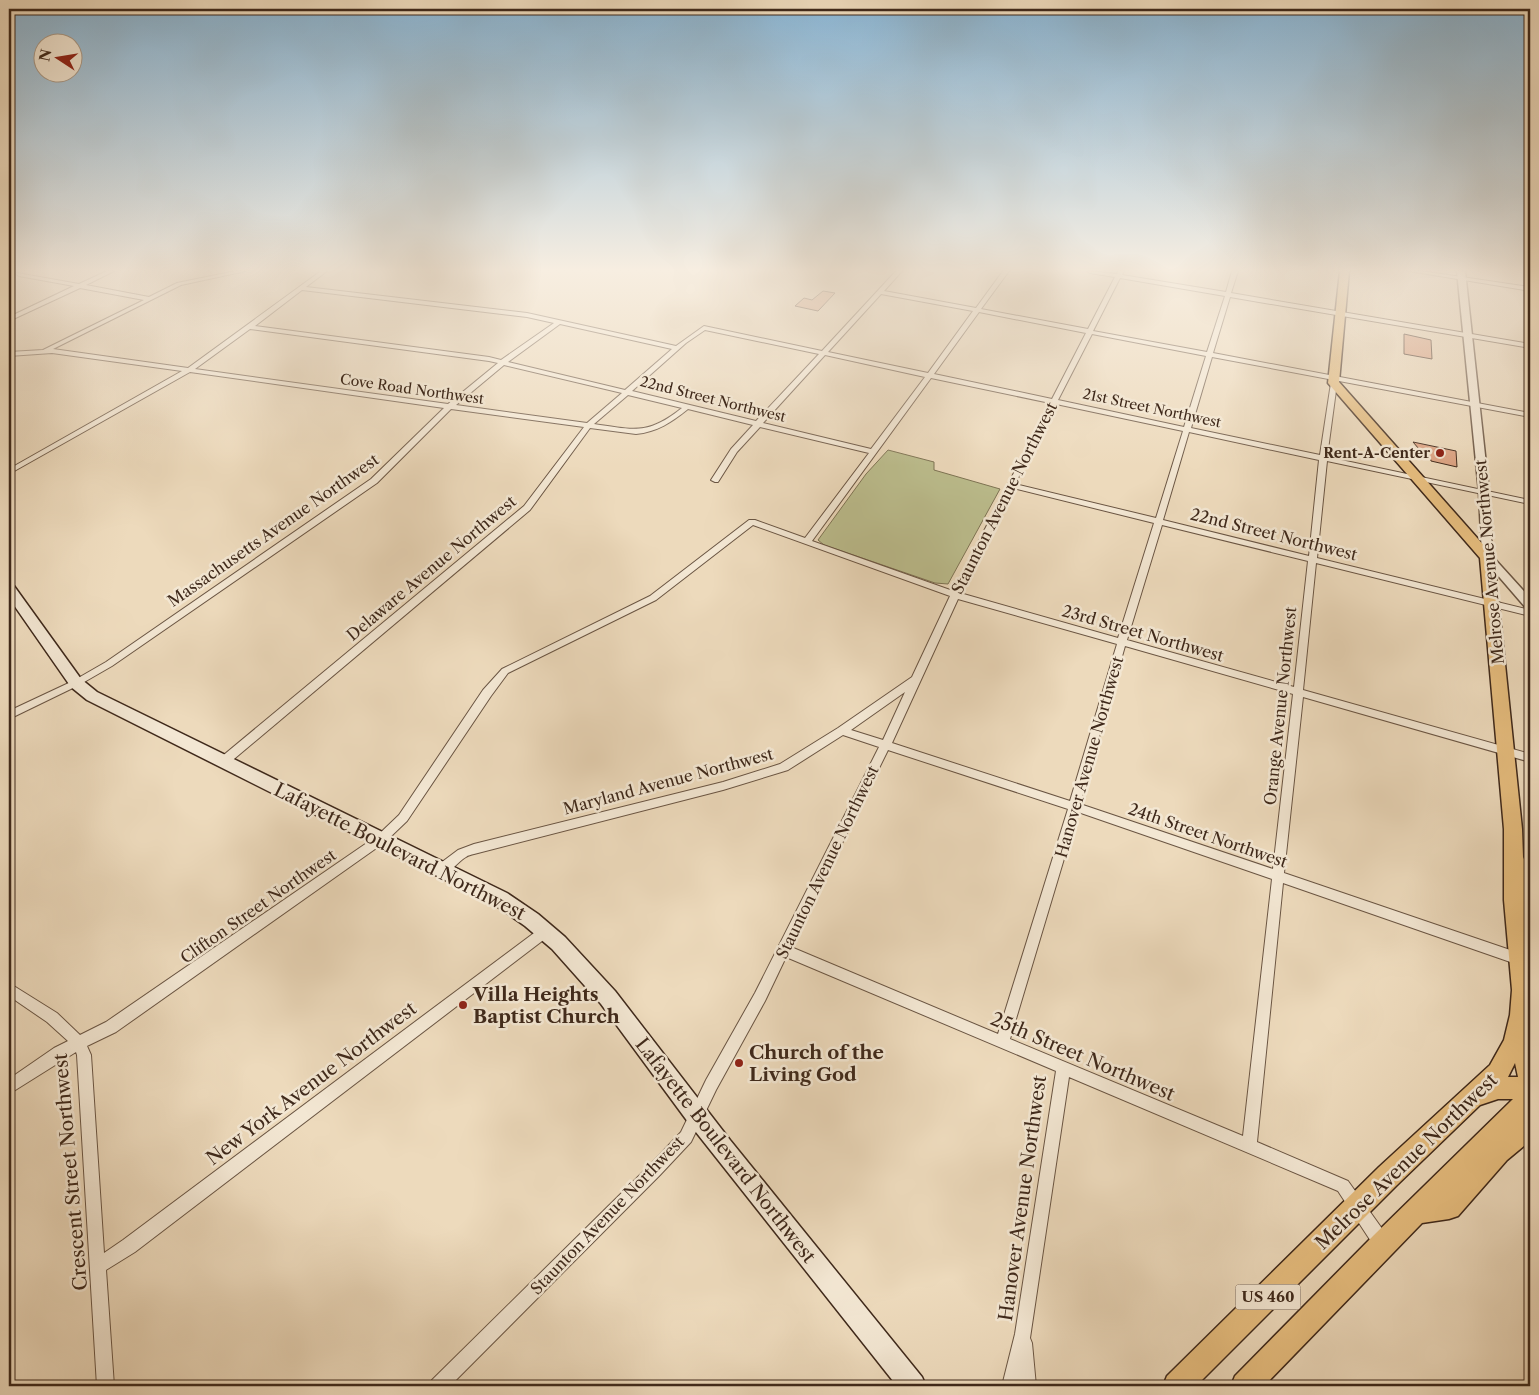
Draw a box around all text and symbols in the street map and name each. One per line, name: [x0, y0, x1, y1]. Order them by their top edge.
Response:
north arrow: [32, 32, 82, 82]
text: N: [35, 47, 55, 63]
street label: Cove Road Northwest: [339, 370, 485, 408]
street label: 22nd Street Northwest: [638, 372, 788, 426]
street label: 21st Street Northwest: [1081, 385, 1223, 431]
street label: Staunton Avenue Northwest: [947, 398, 1061, 597]
place label: Rent-A-Center: [1323, 444, 1430, 462]
marker: Rent-A-Center: [1434, 447, 1446, 459]
street label: Massachusetts Avenue Northwest: [164, 449, 383, 611]
street label: Melrose Avenue Northwest: [1470, 458, 1508, 665]
street label: Delaware Avenue Northwest: [342, 491, 520, 645]
street label: 22nd Street Northwest: [1189, 504, 1360, 564]
street label: 23rd Street Northwest: [1060, 600, 1226, 666]
street label: Orange Avenue Northwest: [1260, 605, 1300, 806]
street label: Hanover Avenue Northwest: [1051, 654, 1127, 860]
street label: Maryland Avenue Northwest: [561, 743, 776, 819]
street label: Staunton Avenue Northwest: [771, 762, 883, 962]
street label: Lafayette Boulevard Northwest: [270, 778, 530, 925]
street label: 24th Street Northwest: [1126, 798, 1290, 872]
street label: Clifton Street Northwest: [176, 844, 340, 967]
place label: Villa Heights Baptist Church: [472, 983, 620, 1028]
street label: New York Avenue Northwest: [202, 997, 421, 1170]
marker: Villa Heights Baptist Church: [457, 999, 469, 1011]
street label: 25th Street Northwest: [987, 1007, 1178, 1106]
street label: Lafayette Boulevard Northwest: [631, 1033, 821, 1268]
place label: Church of the Living God: [749, 1041, 884, 1086]
street label: Crescent Street Northwest: [49, 1052, 92, 1292]
marker: Church of the Living God: [733, 1057, 745, 1069]
street label: Melrose Avenue Northwest: [1311, 1068, 1502, 1254]
street label: Hanover Avenue Northwest: [994, 1074, 1051, 1322]
street label: Staunton Avenue Northwest: [526, 1131, 688, 1298]
road number: US 460: [1236, 1284, 1300, 1310]

